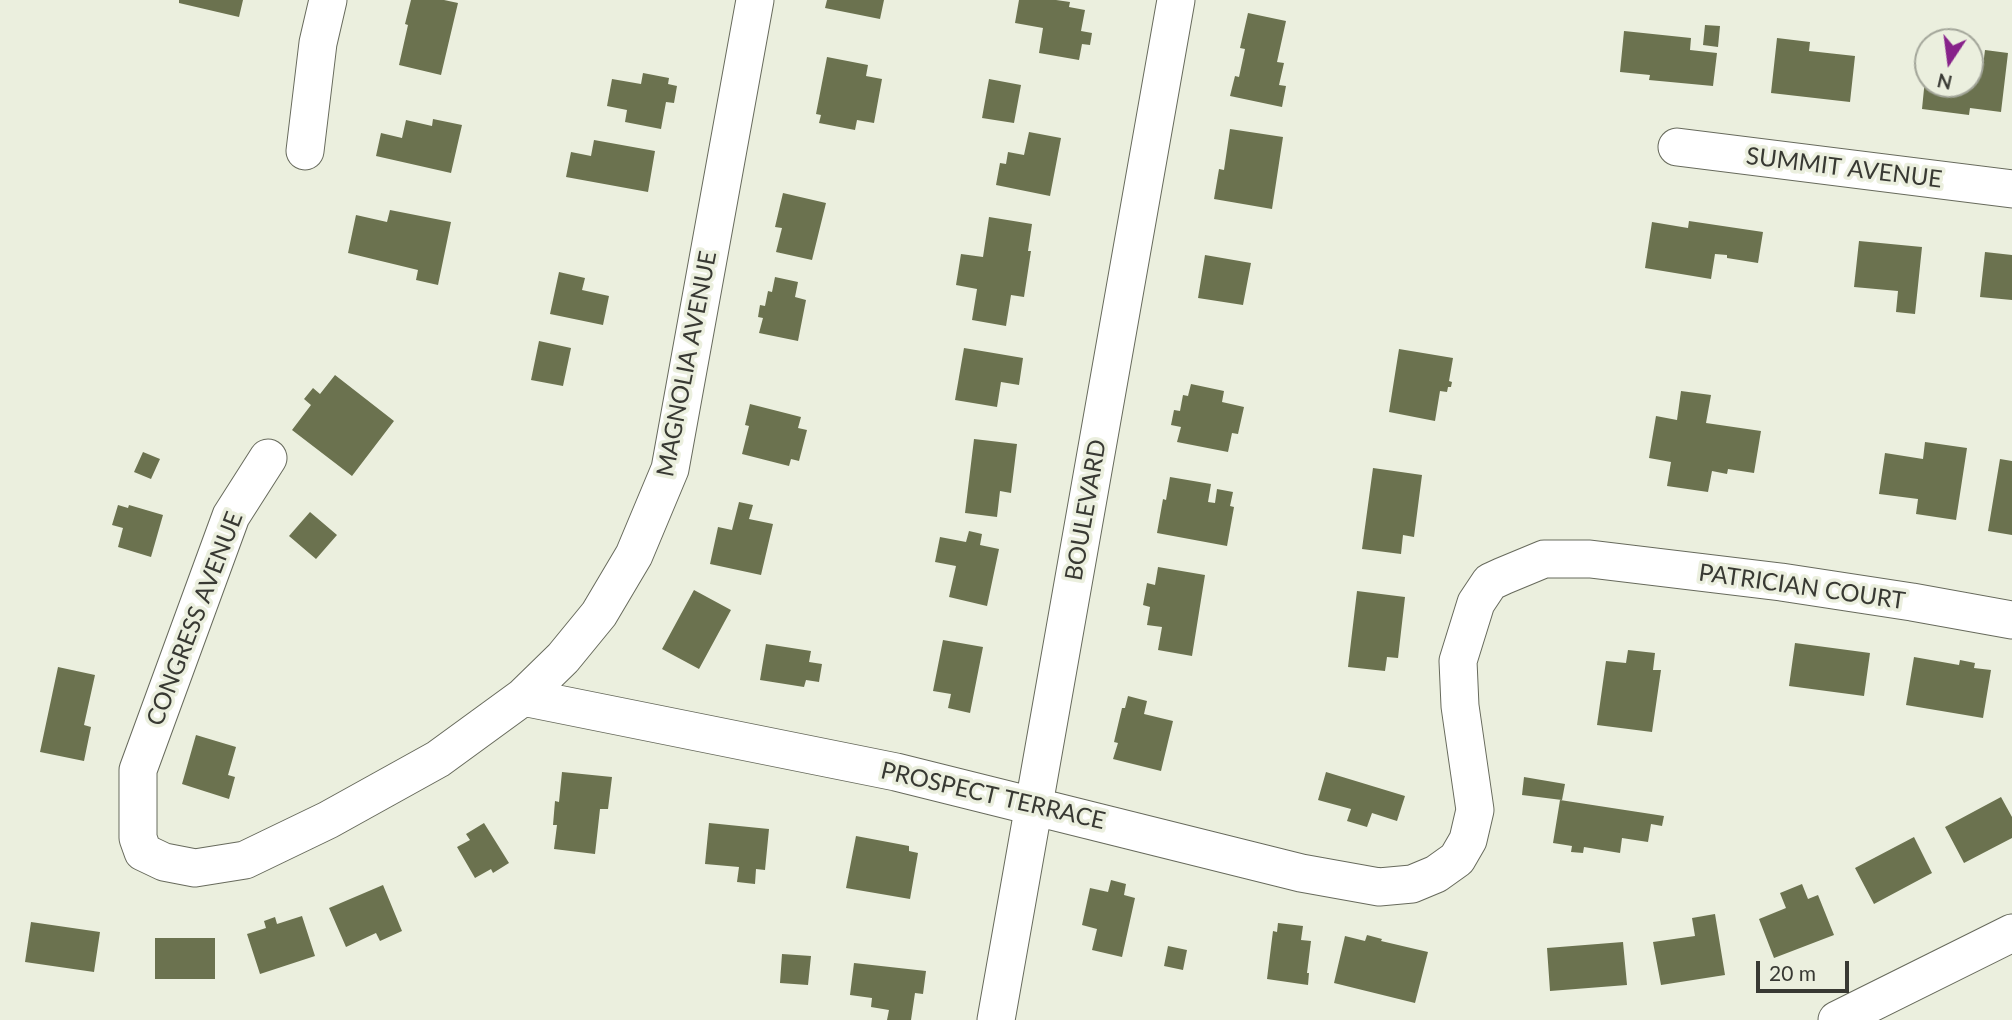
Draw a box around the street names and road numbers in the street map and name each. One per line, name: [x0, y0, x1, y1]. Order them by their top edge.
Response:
street label: SUMMIT AVENUE: [1744, 142, 1944, 194]
street label: MAGNOLIA AVENUE: [651, 249, 723, 479]
street label: BOULEVARD: [1059, 437, 1113, 583]
street label: CONGRESS AVENUE: [141, 508, 249, 730]
street label: PATRICIAN COURT: [1697, 558, 1907, 616]
street label: PROSPECT TERRACE: [878, 756, 1108, 836]

